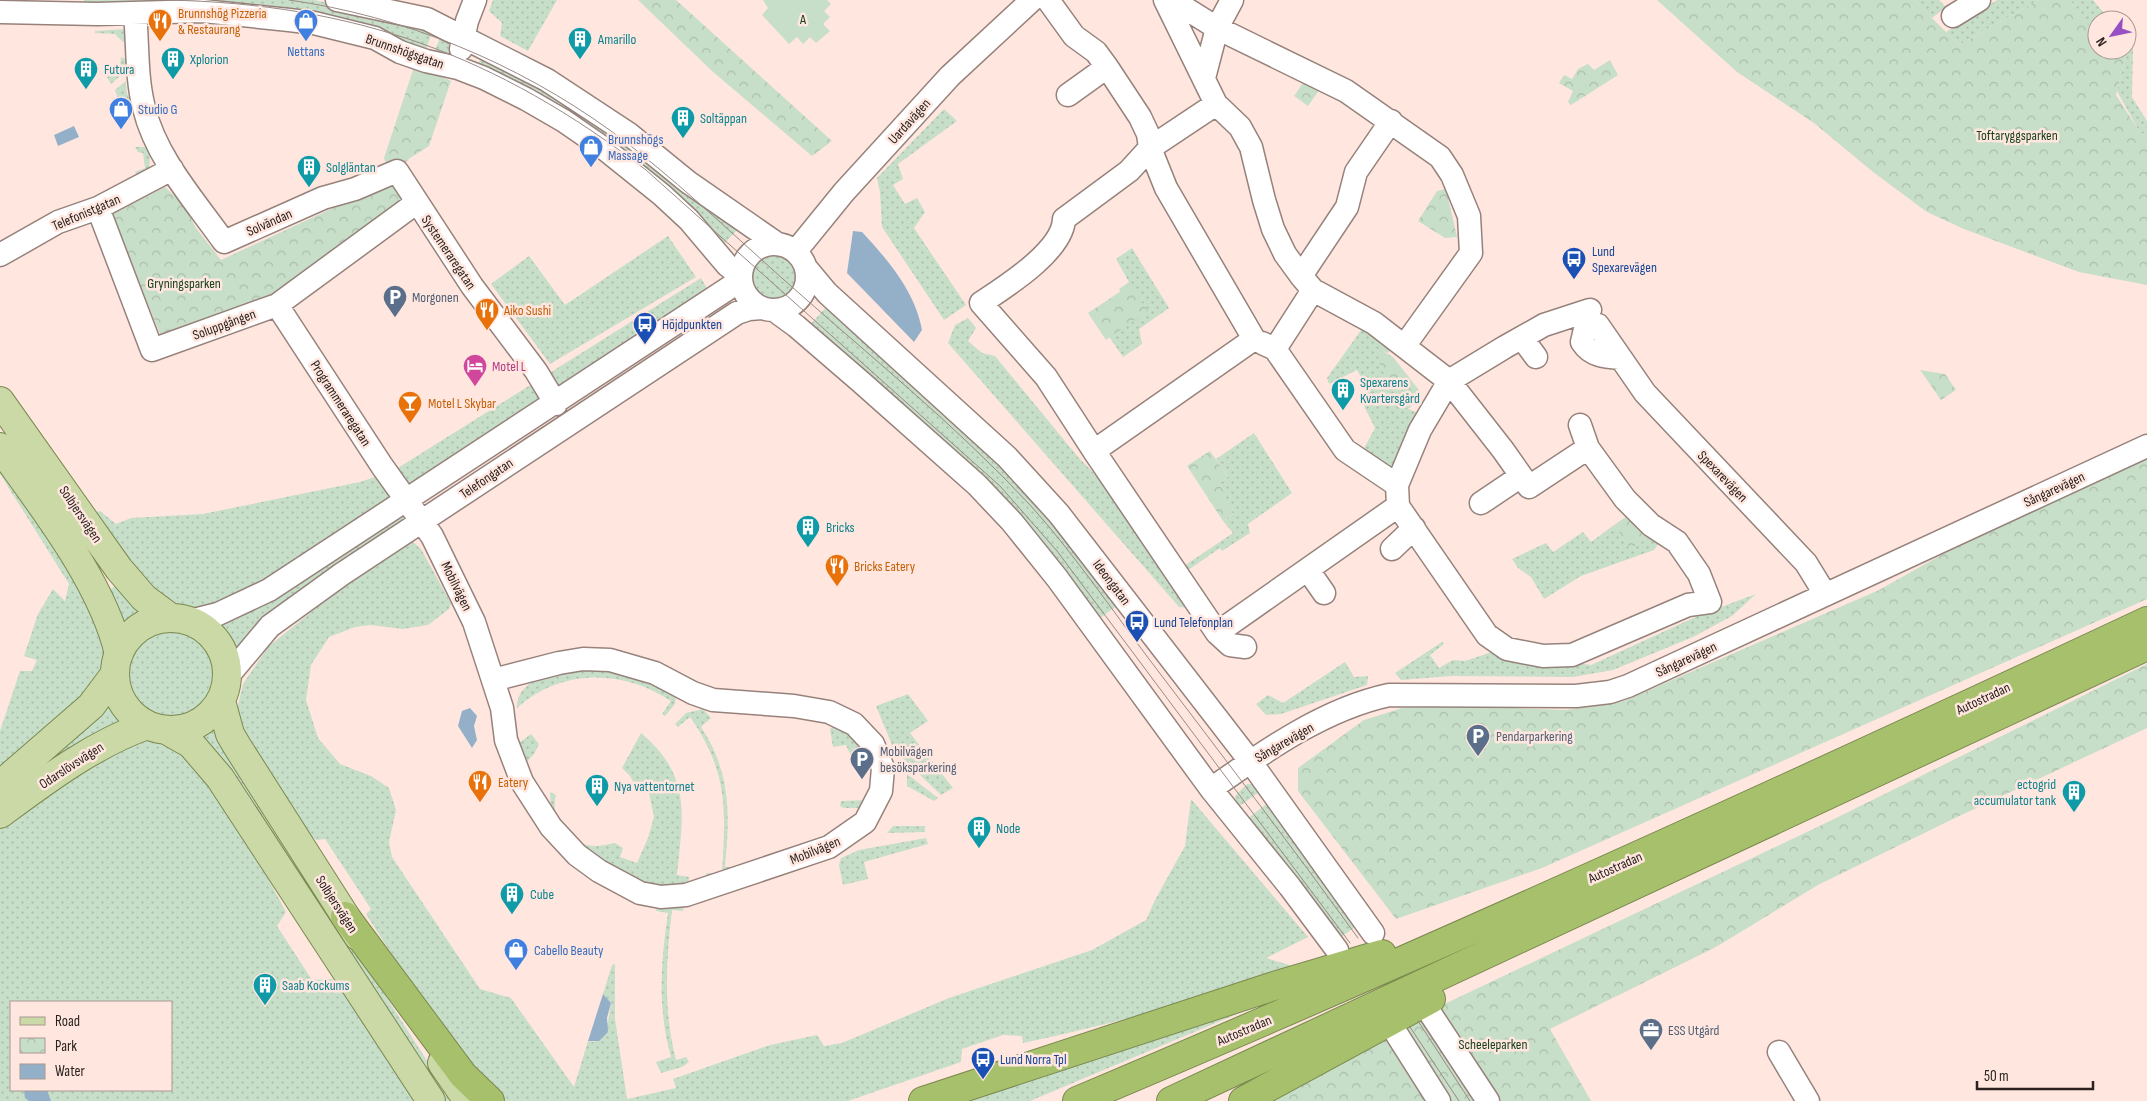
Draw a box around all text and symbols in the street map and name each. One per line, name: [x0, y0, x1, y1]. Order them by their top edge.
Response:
place label: Brunnshög Pizzeria & Restaurang: [178, 5, 267, 38]
restaurant icon: Brunnshög Pizzeria & Restaurang: [147, 8, 173, 42]
shop icon: Nettans: [293, 8, 319, 42]
north arrow: [2087, 10, 2137, 60]
park label: A: [799, 11, 807, 28]
building icon: Amarillo: [567, 26, 593, 60]
street label: Brunnshögsgatan: [363, 30, 446, 73]
place label: Amarillo: [597, 31, 636, 48]
text: N: [2092, 34, 2111, 50]
place label: Nettans: [287, 43, 325, 60]
building icon: Xplorion: [160, 46, 186, 80]
place label: Xplorion: [189, 51, 229, 68]
building icon: Futura: [73, 56, 99, 90]
place label: Futura: [104, 61, 134, 78]
street label: Uardavägen: [885, 95, 934, 147]
shop icon: Studio G: [108, 96, 134, 130]
place label: Studio G: [138, 101, 178, 118]
building icon: Soltäppan: [670, 105, 696, 139]
place label: Soltäppan: [700, 110, 747, 127]
park label: Toftaryggsparken: [1976, 127, 2058, 144]
place label: Brunnshögs Massage: [608, 131, 663, 164]
shop icon: Brunnshögs Massage: [578, 134, 604, 168]
building icon: Solgläntan: [296, 154, 322, 188]
place label: Solgläntan: [326, 159, 376, 176]
street label: Telefonistgatan: [50, 190, 123, 234]
street label: Solvändan: [244, 205, 295, 240]
street label: Systemeraregatan: [418, 212, 480, 293]
place label: Lund Spexarevägen: [1592, 243, 1657, 276]
bus stop icon: Lund Spexarevägen: [1561, 246, 1587, 280]
park label: Gryningsparken: [147, 275, 221, 292]
parking icon: Morgonen: [382, 284, 408, 318]
place label: Morgonen: [412, 289, 459, 306]
restaurant icon: Aiko Sushi: [474, 297, 500, 331]
place label: Aiko Sushi: [503, 302, 551, 319]
street label: Soluppgången: [190, 305, 258, 344]
bus stop icon: Höjdpunkten: [632, 311, 658, 345]
place label: Höjdpunkten: [662, 316, 722, 333]
hotel icon: Motel L: [462, 353, 488, 387]
street label: Programmeraregatan: [307, 357, 375, 449]
place label: Motel L: [492, 358, 526, 375]
place label: Spexarens Kvartersgård: [1360, 374, 1420, 407]
building icon: Spexarens Kvartersgård: [1330, 377, 1356, 411]
bar icon: Motel L Skybar: [397, 390, 423, 424]
place label: Motel L Skybar: [428, 395, 496, 412]
street label: Spexarevägen: [1694, 447, 1751, 506]
street label: Telefongatan: [456, 454, 516, 502]
street label: Sångarevägen: [2021, 468, 2087, 511]
street label: Solbjersvägen: [55, 483, 106, 546]
building icon: Bricks: [795, 514, 821, 548]
place label: Bricks: [826, 519, 855, 536]
restaurant icon: Bricks Eatery: [824, 553, 850, 587]
street label: Ideongatan: [1089, 556, 1134, 608]
place label: Bricks Eatery: [854, 558, 916, 575]
street label: Mobilvägen: [437, 559, 476, 614]
bus stop icon: Lund Telefonplan: [1124, 609, 1150, 643]
place label: Lund Telefonplan: [1154, 614, 1233, 631]
street label: Sångarevägen: [1653, 638, 1719, 681]
street label: Autostradan: [1953, 679, 2013, 719]
street label: Sångarevägen: [1252, 719, 1317, 766]
parking icon: Pendarparkering: [1465, 723, 1491, 757]
place label: Pendarparkering: [1496, 728, 1573, 745]
street label: Odarslövsvägen: [36, 738, 107, 793]
place label: Mobilvägen besöksparkering: [880, 743, 957, 776]
parking icon: Mobilvägen besöksparkering: [849, 746, 875, 780]
restaurant icon: Eatery: [467, 769, 493, 803]
building icon: Nya vattentornet: [584, 773, 610, 807]
place label: Eatery: [498, 774, 529, 791]
place label: ectogrid accumulator tank: [1974, 776, 2057, 809]
place label: Nya vattentornet: [614, 778, 695, 795]
building icon: ectogrid accumulator tank: [2061, 779, 2087, 813]
building icon: Node: [966, 815, 992, 849]
place label: Node: [996, 820, 1020, 837]
street label: Mobilvägen: [787, 833, 843, 868]
street label: Autostradan: [1585, 848, 1645, 887]
street label: Solbjersvägen: [312, 872, 361, 936]
building icon: Cube: [499, 881, 525, 915]
place label: Cube: [530, 886, 554, 903]
shop icon: Cabello Beauty: [503, 937, 529, 971]
place label: Cabello Beauty: [534, 942, 604, 959]
building icon: Saab Kockums: [252, 972, 278, 1006]
place label: Saab Kockums: [282, 977, 350, 994]
legend: [10, 1001, 172, 1091]
street label: Autostradan: [1213, 1011, 1274, 1050]
text: Road: [55, 1012, 80, 1031]
office icon: ESS Utgård: [1638, 1017, 1664, 1051]
place label: ESS Utgård: [1668, 1022, 1720, 1039]
park label: Scheeleparken: [1458, 1036, 1528, 1053]
text: Park: [55, 1037, 77, 1056]
bus stop icon: Lund Norra Tpl: [970, 1046, 996, 1080]
place label: Lund Norra Tpl: [1000, 1051, 1067, 1068]
scale bar: [1977, 1058, 2093, 1090]
text: Water: [55, 1062, 86, 1081]
text: 50 m: [1984, 1067, 2009, 1086]

